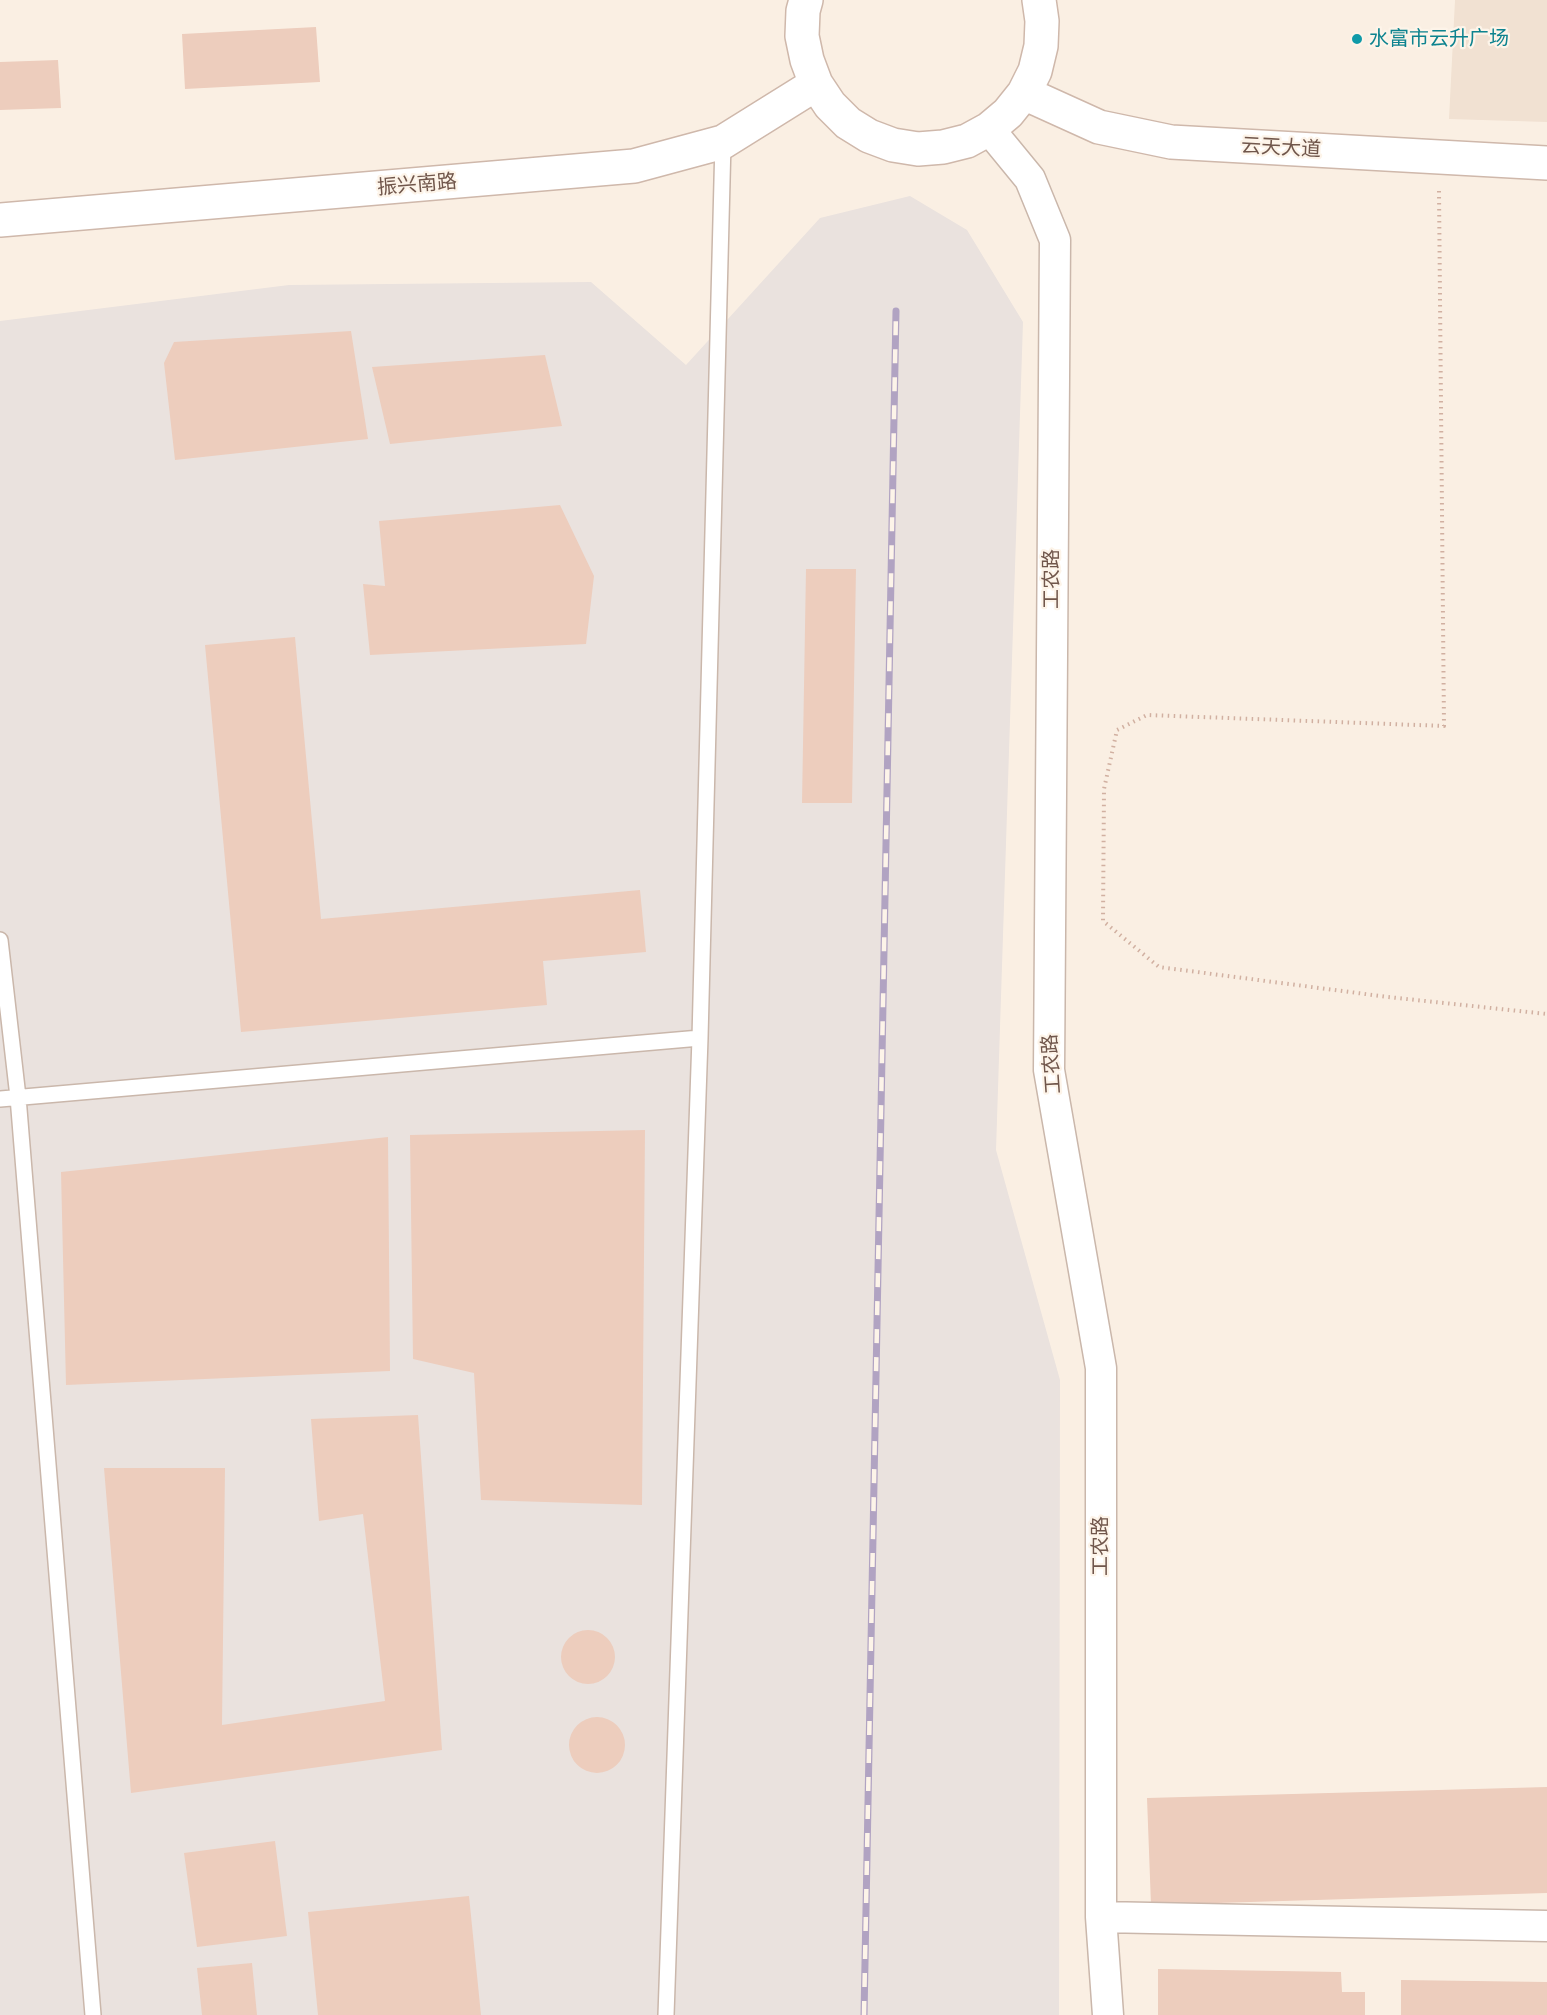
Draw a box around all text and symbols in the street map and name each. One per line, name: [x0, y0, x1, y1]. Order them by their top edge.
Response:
place label: 水富市云升广场: [1369, 27, 1509, 51]
marker: 水富市云升广场: [1350, 32, 1364, 46]
street label: 云天大道: [1240, 134, 1322, 162]
street label: 振兴南路: [376, 170, 458, 200]
street label: 工农路: [1040, 549, 1064, 609]
street label: 工农路: [1038, 1033, 1066, 1095]
street label: 工农路: [1089, 1516, 1113, 1576]

